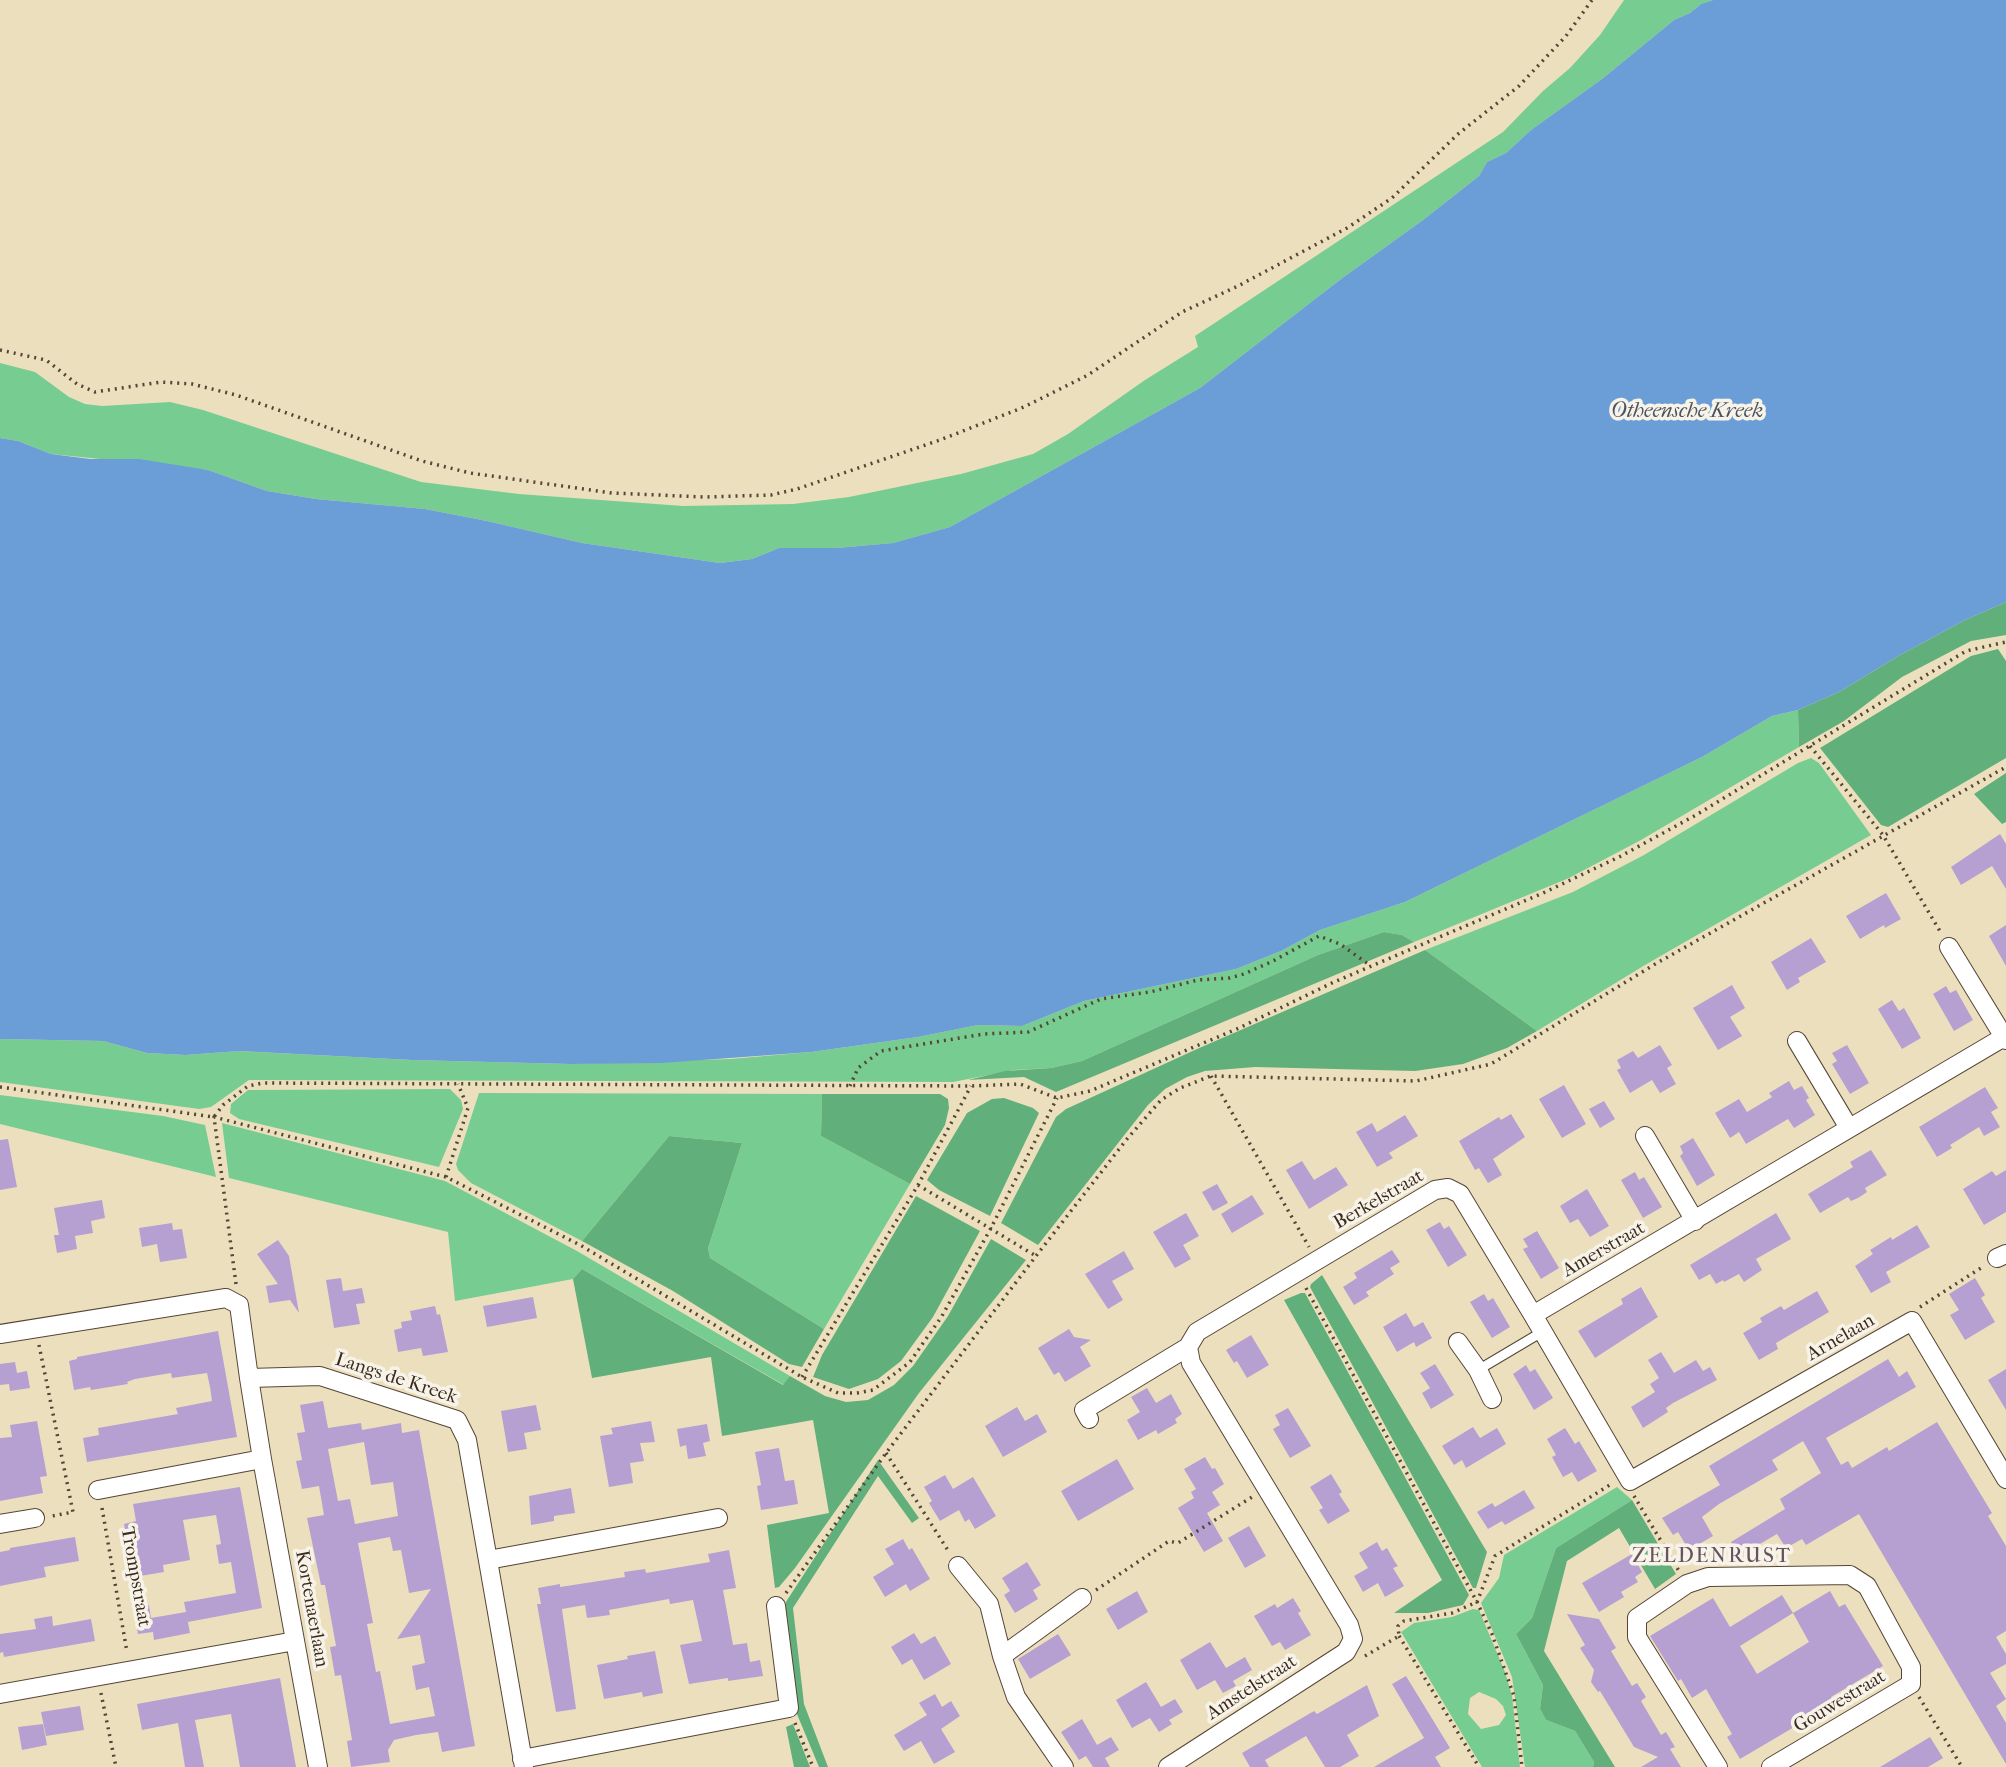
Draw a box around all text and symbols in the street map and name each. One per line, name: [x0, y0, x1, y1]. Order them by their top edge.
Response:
water label: Otheensche Kreek: [1611, 399, 1763, 425]
street label: Berkelstraat: [1330, 1165, 1428, 1235]
street label: Amerstraat: [1559, 1217, 1649, 1283]
street label: Arnelaan: [1803, 1309, 1879, 1367]
street label: Langs de Kreek: [332, 1349, 460, 1409]
street label: Trompstraat: [115, 1525, 155, 1629]
district label: ZELDENRUST: [1633, 1544, 1791, 1570]
street label: Kortenaerlaan: [289, 1549, 333, 1669]
street label: Amstelstraat: [1203, 1650, 1301, 1726]
street label: Gouwestraat: [1790, 1666, 1890, 1738]

